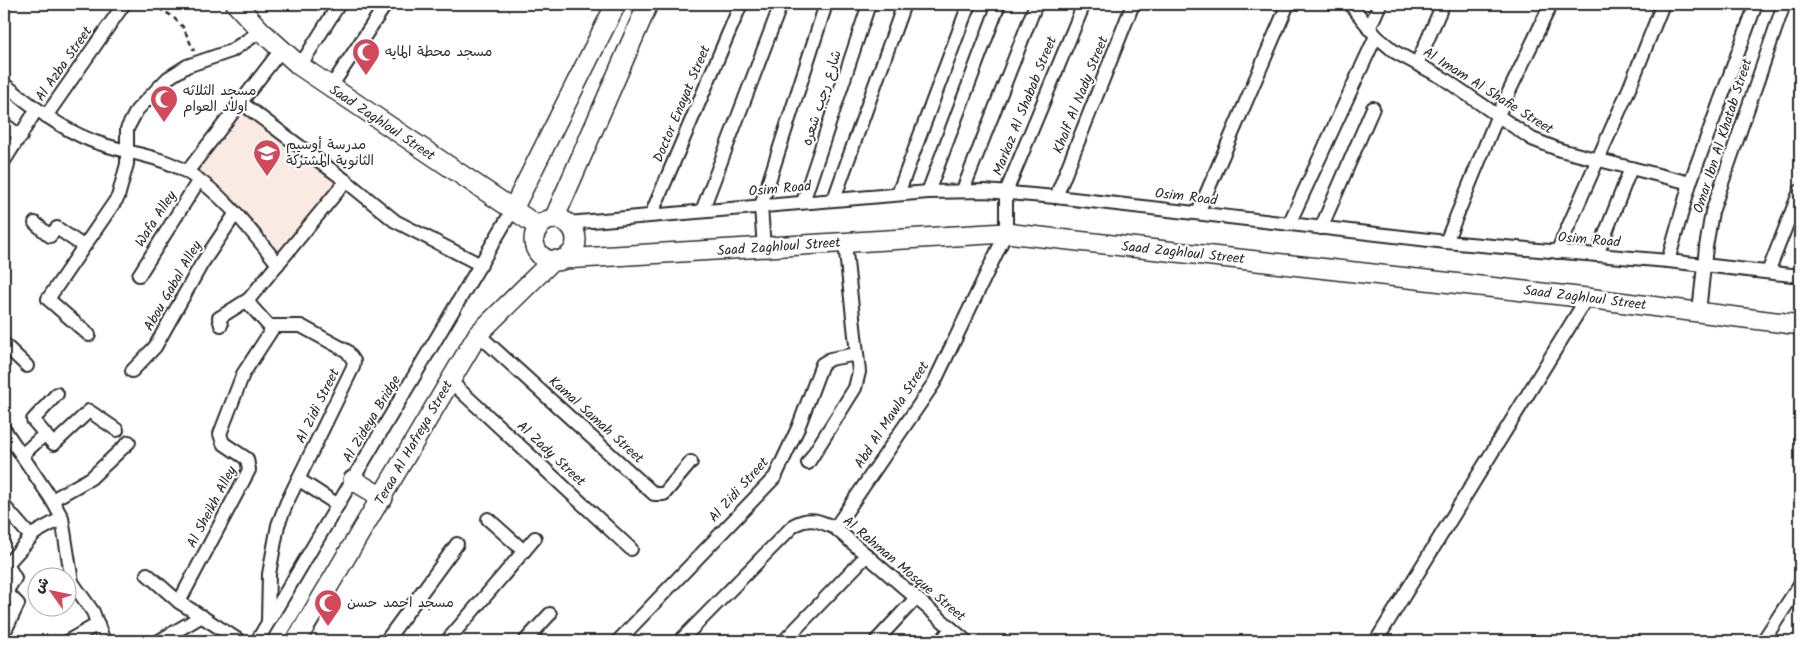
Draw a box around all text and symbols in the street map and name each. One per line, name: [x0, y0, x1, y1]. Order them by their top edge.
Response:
street label: Al Azba Street: [30, 21, 98, 106]
street label: Markaz Al Shabab Street: [987, 32, 1063, 179]
street label: Khalf Al Nady Street: [1047, 32, 1115, 157]
mosque icon: مسجد محطة المايه: [351, 37, 381, 76]
place label: مسجد محطة المايه: [385, 41, 493, 63]
street label: Doctor Enayat Street: [647, 41, 717, 166]
street label: Al Imam Al Shafie Street: [1418, 42, 1558, 140]
street label: شارع رجب شعره: [796, 47, 848, 149]
street label: Omar Ibn Al Khatab Street: [1688, 55, 1759, 216]
street label: Saad Zaghloul Street: [325, 79, 440, 167]
place label: مسجد الثلاثه اولاد العوام: [183, 80, 256, 118]
mosque icon: مسجد الثلاثه اولاد العوام: [149, 84, 179, 123]
place label: مدرسة أوسيم الثانوية المشتركة: [286, 134, 374, 172]
school or university icon: مدرسة أوسيم الثانوية المشتركة: [252, 138, 282, 177]
street label: Osim Road: [748, 175, 813, 203]
street label: Osim Road: [1154, 182, 1219, 212]
street label: Wafa Alley: [130, 186, 183, 251]
street label: Osim Road: [1557, 226, 1622, 254]
street label: Saad Zaghloul Street: [717, 232, 842, 262]
street label: Abou Gabal Alley: [138, 236, 208, 335]
street label: Saad Zaghloul Street: [1120, 236, 1246, 270]
street label: Saad Zaghloul Street: [1522, 280, 1648, 317]
street label: Abd Al Mawla Street: [849, 356, 935, 473]
street label: Al Zidi Street: [290, 364, 346, 447]
street label: Al Zideya Bridge: [337, 371, 407, 467]
street label: Kamal Samah Street: [543, 371, 649, 469]
street label: Teraa Al Hafreya Street: [369, 376, 459, 510]
street label: Al Zady Street: [512, 416, 591, 492]
street label: Al Zidi Street: [704, 452, 775, 527]
street label: Al Sheikh Alley: [181, 462, 243, 552]
street label: Al Rahman Mosque Street: [838, 511, 971, 628]
north arrow: [28, 568, 78, 618]
text: ش: [29, 573, 55, 598]
mosque icon: مسجد احمد حسن: [313, 588, 343, 627]
place label: مسجد احمد حسن: [347, 592, 454, 614]

